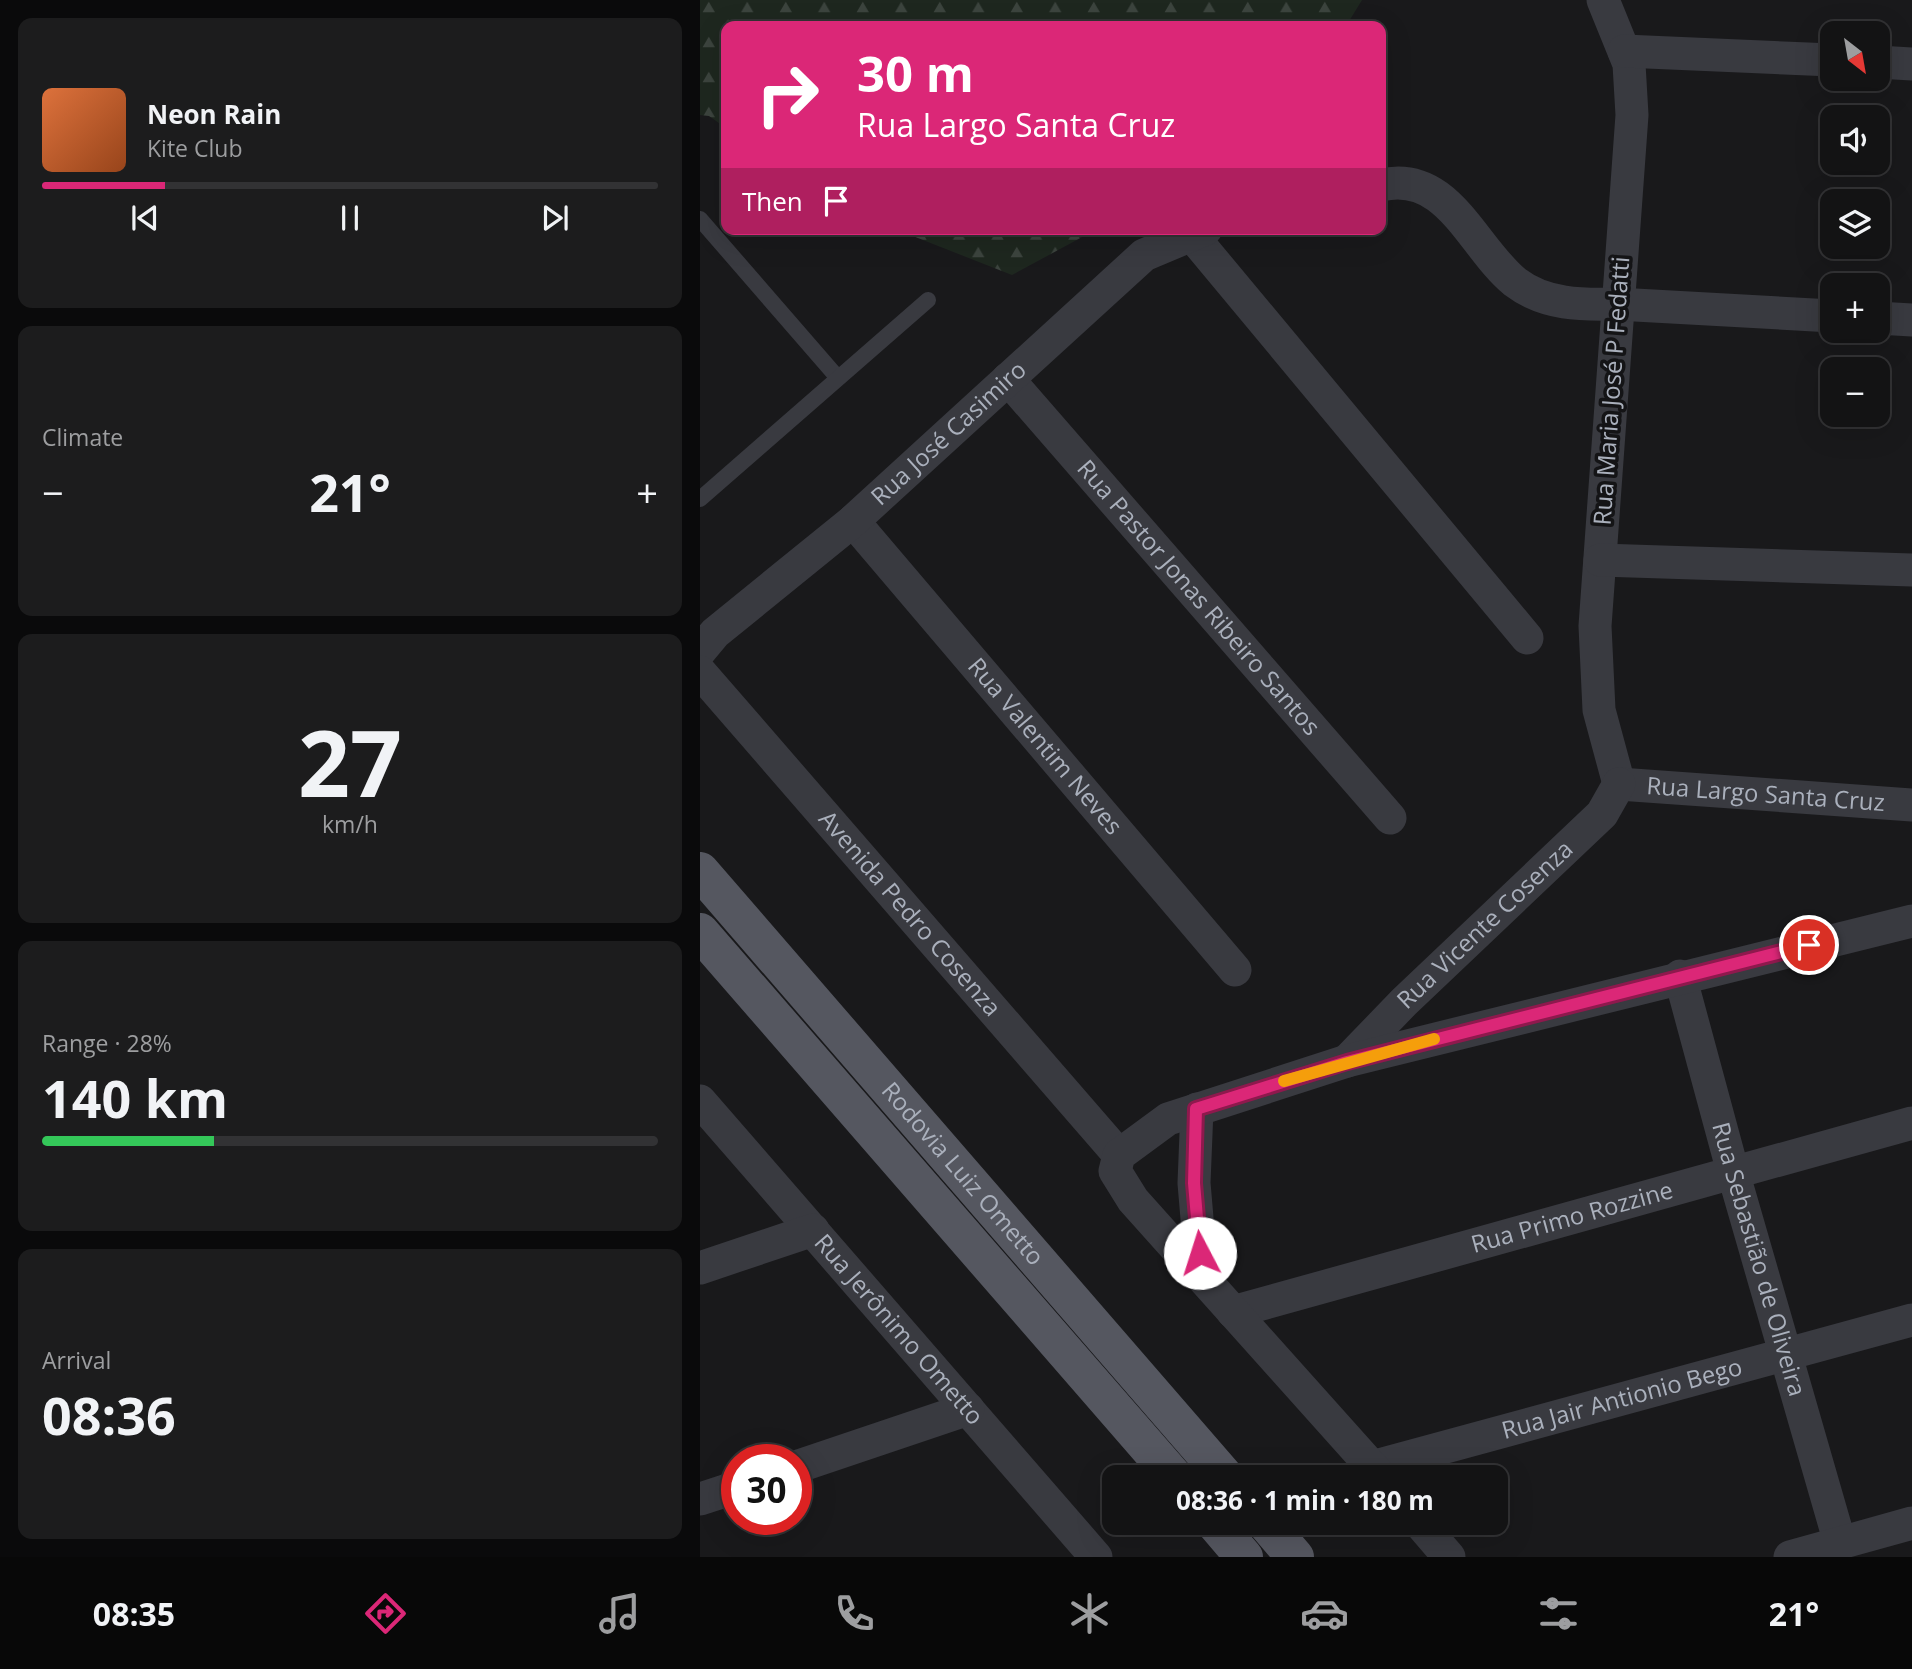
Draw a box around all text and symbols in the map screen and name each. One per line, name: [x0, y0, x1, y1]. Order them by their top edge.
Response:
north arrow: [1820, 21, 1890, 91]
map controls: [1820, 21, 1890, 427]
text: 30 m: [857, 40, 974, 106]
icon: right: [742, 49, 833, 140]
text: Neon Rain: [147, 96, 281, 132]
text: Rua Largo Santa Cruz: [857, 103, 1175, 146]
button: sound: [1820, 105, 1890, 175]
text: Kite Club: [147, 132, 242, 164]
icon: arrive: [817, 182, 855, 220]
text: Then: [742, 183, 803, 219]
button: layers: [1820, 189, 1890, 259]
icon: previous: [126, 199, 164, 237]
icon: pause: [331, 199, 369, 237]
icon: next: [536, 199, 574, 237]
street label: Rua Maria José P Fedatti: [1585, 255, 1636, 526]
button: +: [1820, 273, 1890, 343]
street label: Rua José Casimiro: [863, 353, 1033, 512]
button: −: [1820, 357, 1890, 427]
text: Climate: [42, 421, 123, 453]
street label: Rua Pastor Jonas Ribeiro Santos: [1070, 452, 1329, 742]
text: 21°: [309, 456, 391, 527]
text: −: [42, 466, 64, 518]
text: +: [636, 466, 658, 518]
street label: Rua Valentim Neves: [961, 650, 1131, 841]
text: 27: [298, 700, 402, 824]
street label: Rua Largo Santa Cruz: [1645, 768, 1886, 818]
street label: Avenida Pedro Cosenza: [812, 803, 1009, 1023]
text: km/h: [322, 808, 378, 840]
street label: Rua Vicente Cosenza: [1389, 832, 1579, 1015]
pin: [1779, 915, 1839, 975]
icon: arrive: [1790, 926, 1828, 964]
text: Range · 28%: [42, 1027, 172, 1059]
text: 140 km: [42, 1062, 228, 1133]
street label: Rodovia Luiz Ometto: [875, 1074, 1052, 1272]
street label: Rua Sebastião de Oliveira: [1705, 1118, 1815, 1400]
street label: Rua Primo Rozzine: [1467, 1172, 1676, 1260]
position arrow: [1163, 1216, 1237, 1290]
street label: Rua Jerônimo Ometto: [808, 1226, 992, 1431]
text: Arrival: [42, 1344, 111, 1376]
street label: Rua Jair Antionio Bego: [1498, 1349, 1745, 1446]
text: 08:36: [42, 1379, 176, 1450]
speed limit sign: 30: [721, 1444, 812, 1535]
text: 08:36 · 1 min · 180 m: [1176, 1482, 1434, 1518]
icon: directions: [361, 1589, 410, 1638]
icon: music: [595, 1589, 644, 1638]
icon: phone: [830, 1589, 879, 1638]
icon: climate: [1065, 1589, 1114, 1638]
icon: car: [1300, 1589, 1349, 1638]
icon: filters: [1534, 1589, 1583, 1638]
text: 08:35: [93, 1592, 175, 1635]
text: 21°: [1769, 1592, 1819, 1635]

